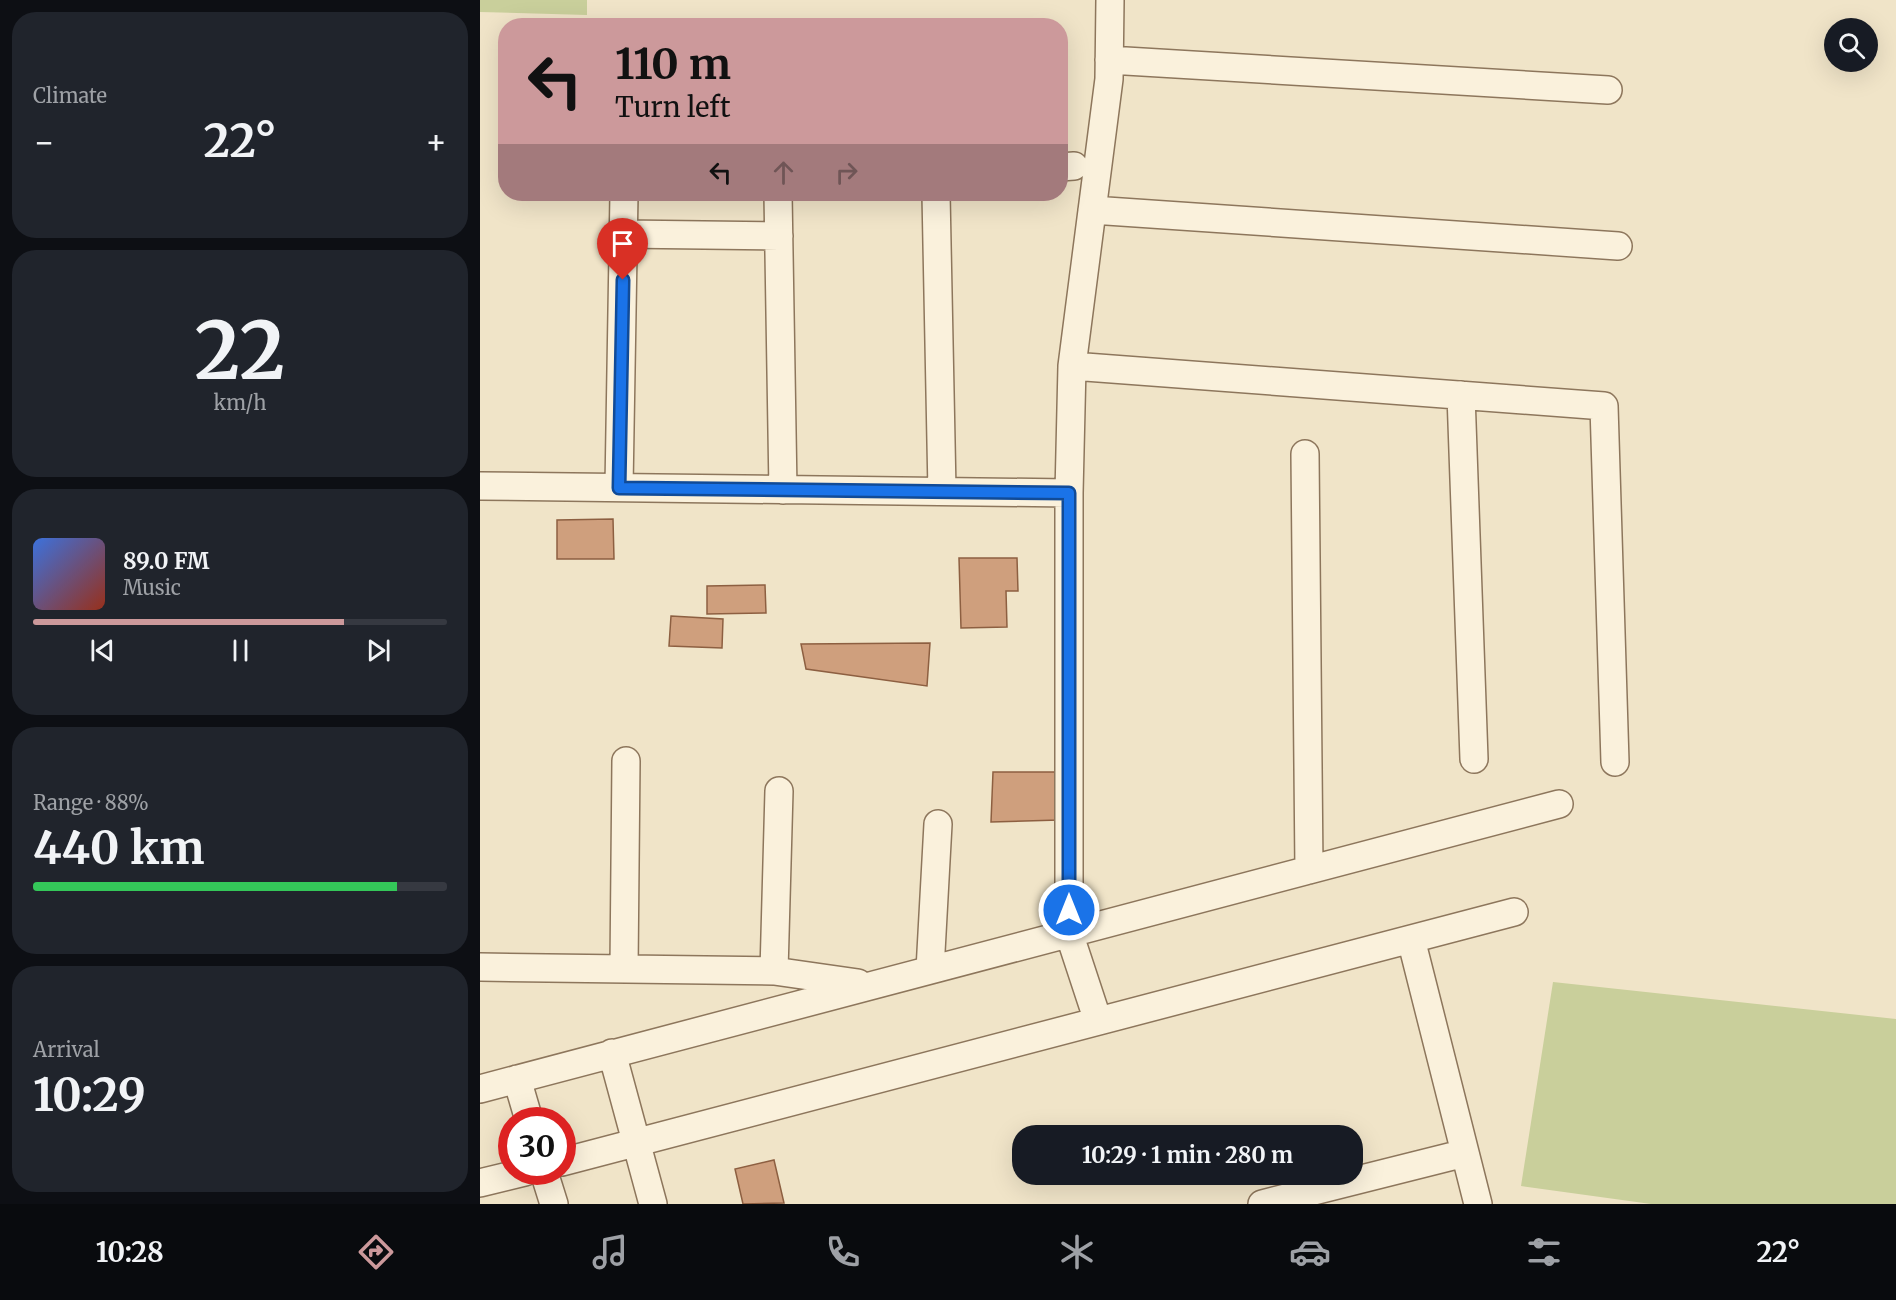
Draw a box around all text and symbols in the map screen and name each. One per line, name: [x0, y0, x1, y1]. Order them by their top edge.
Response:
map controls: [1824, 18, 1878, 72]
button: search: [1824, 18, 1878, 72]
text: 110 m: [615, 38, 731, 90]
icon: left: [516, 42, 594, 120]
text: Climate: [33, 83, 107, 108]
text: Turn left: [615, 90, 730, 124]
text: 22°: [204, 113, 276, 169]
text: −: [33, 122, 55, 163]
text: +: [425, 122, 447, 163]
icon: left: [704, 156, 737, 189]
icon: ahead: [767, 156, 800, 189]
icon: right: [830, 156, 863, 189]
pin: [597, 218, 648, 280]
icon: arrive: [606, 227, 639, 260]
text: 22: [195, 302, 285, 400]
text: km/h: [214, 390, 266, 415]
text: 89.0 FM: [123, 547, 209, 575]
text: Music: [123, 575, 181, 600]
icon: previous: [86, 634, 119, 667]
icon: pause: [224, 634, 257, 667]
icon: next: [362, 634, 395, 667]
text: Range · 88%: [33, 790, 149, 815]
text: 440 km: [33, 820, 205, 876]
position arrow: [1037, 878, 1101, 942]
text: Arrival: [33, 1037, 100, 1062]
text: 10:29: [33, 1067, 146, 1123]
speed limit sign: 30: [498, 1107, 576, 1185]
text: 10:29 · 1 min · 280 m: [1082, 1141, 1293, 1169]
icon: directions: [355, 1231, 397, 1273]
icon: music: [589, 1231, 631, 1273]
icon: phone: [822, 1231, 864, 1273]
icon: climate: [1056, 1231, 1098, 1273]
icon: car: [1289, 1231, 1331, 1273]
icon: filters: [1523, 1231, 1565, 1273]
text: 10:28: [96, 1235, 164, 1269]
text: 22°: [1756, 1235, 1800, 1269]

